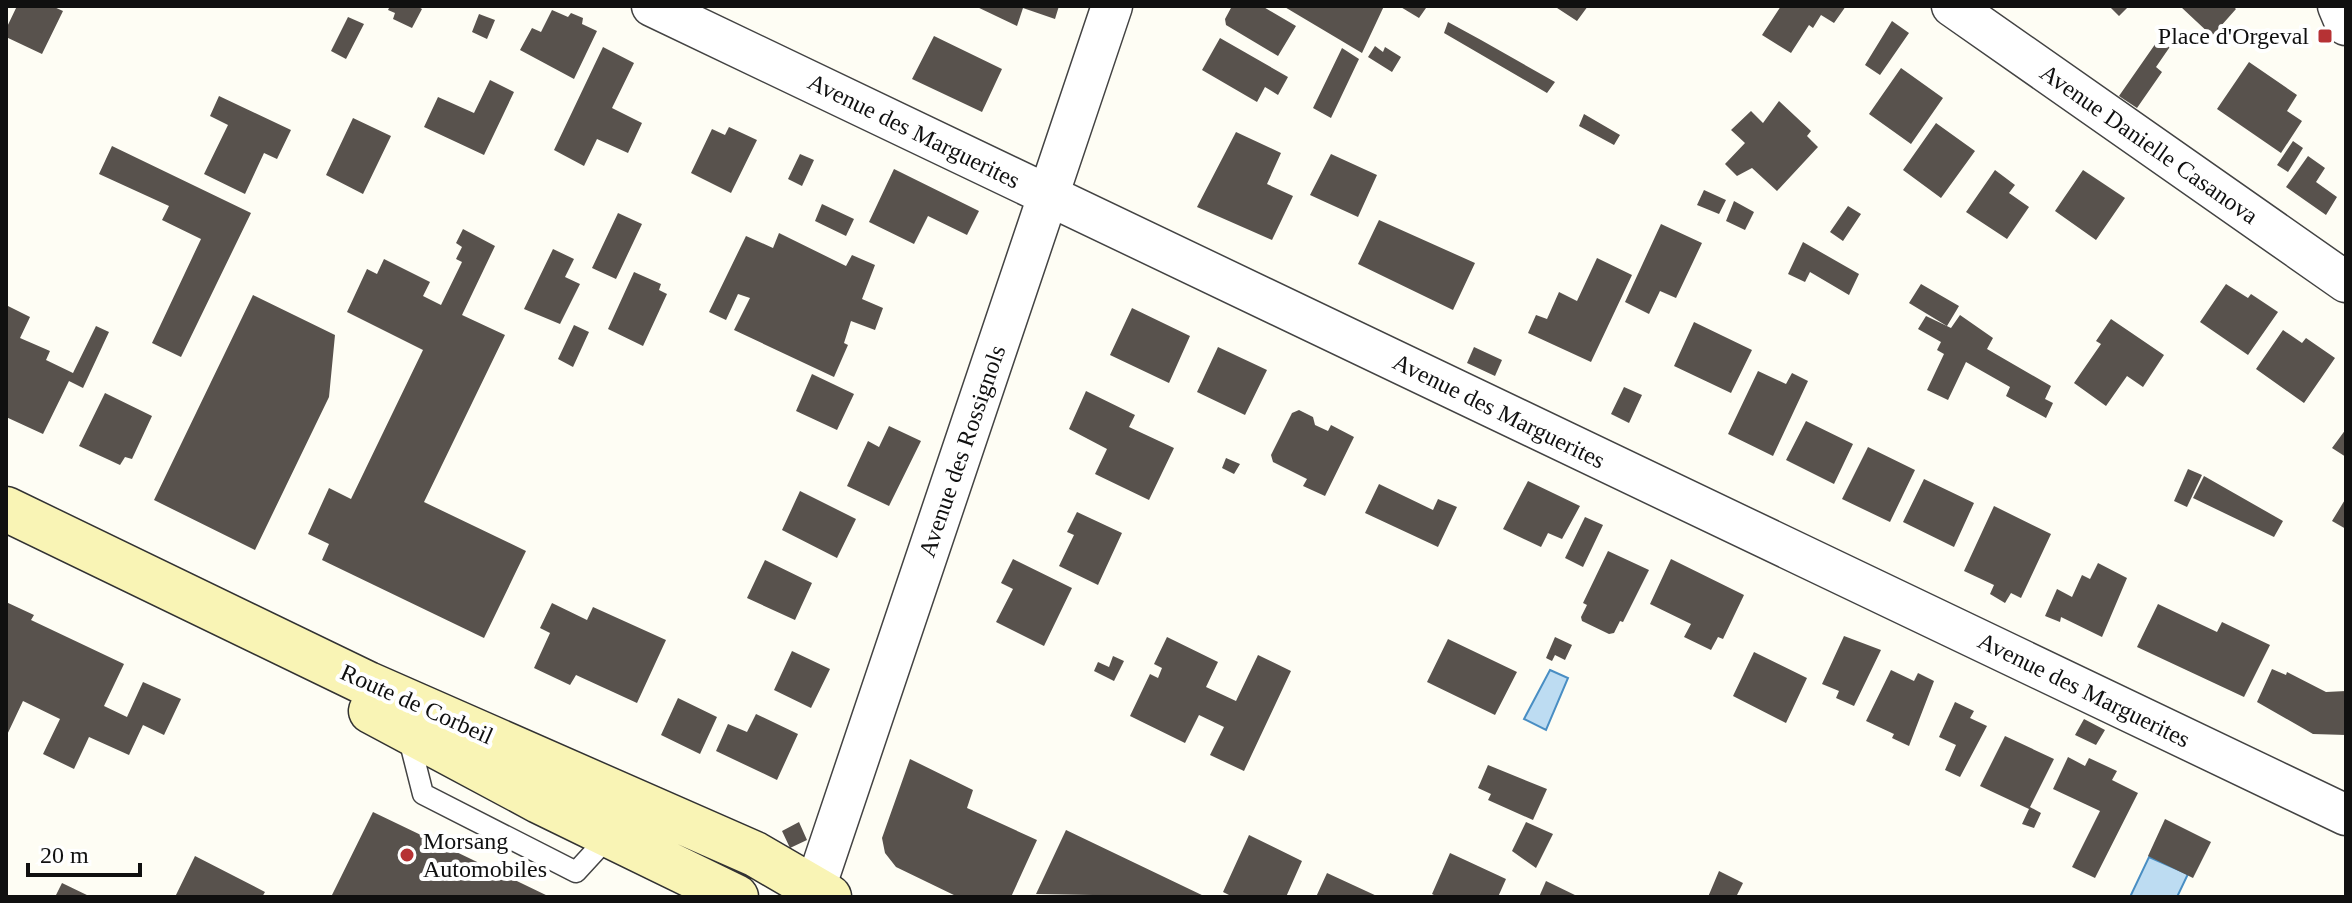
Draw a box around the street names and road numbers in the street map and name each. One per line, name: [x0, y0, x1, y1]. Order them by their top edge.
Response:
street label: Avenue Danielle Casanova: [2035, 59, 2263, 229]
street label: Avenue des Marguerites: [804, 68, 1024, 194]
street label: Avenue des Rossignols: [914, 342, 1010, 560]
street label: Avenue des Marguerites: [1389, 348, 1609, 474]
street label: Avenue des Marguerites: [1974, 627, 2194, 753]
street label: Route de Corbeil: [337, 659, 497, 749]

